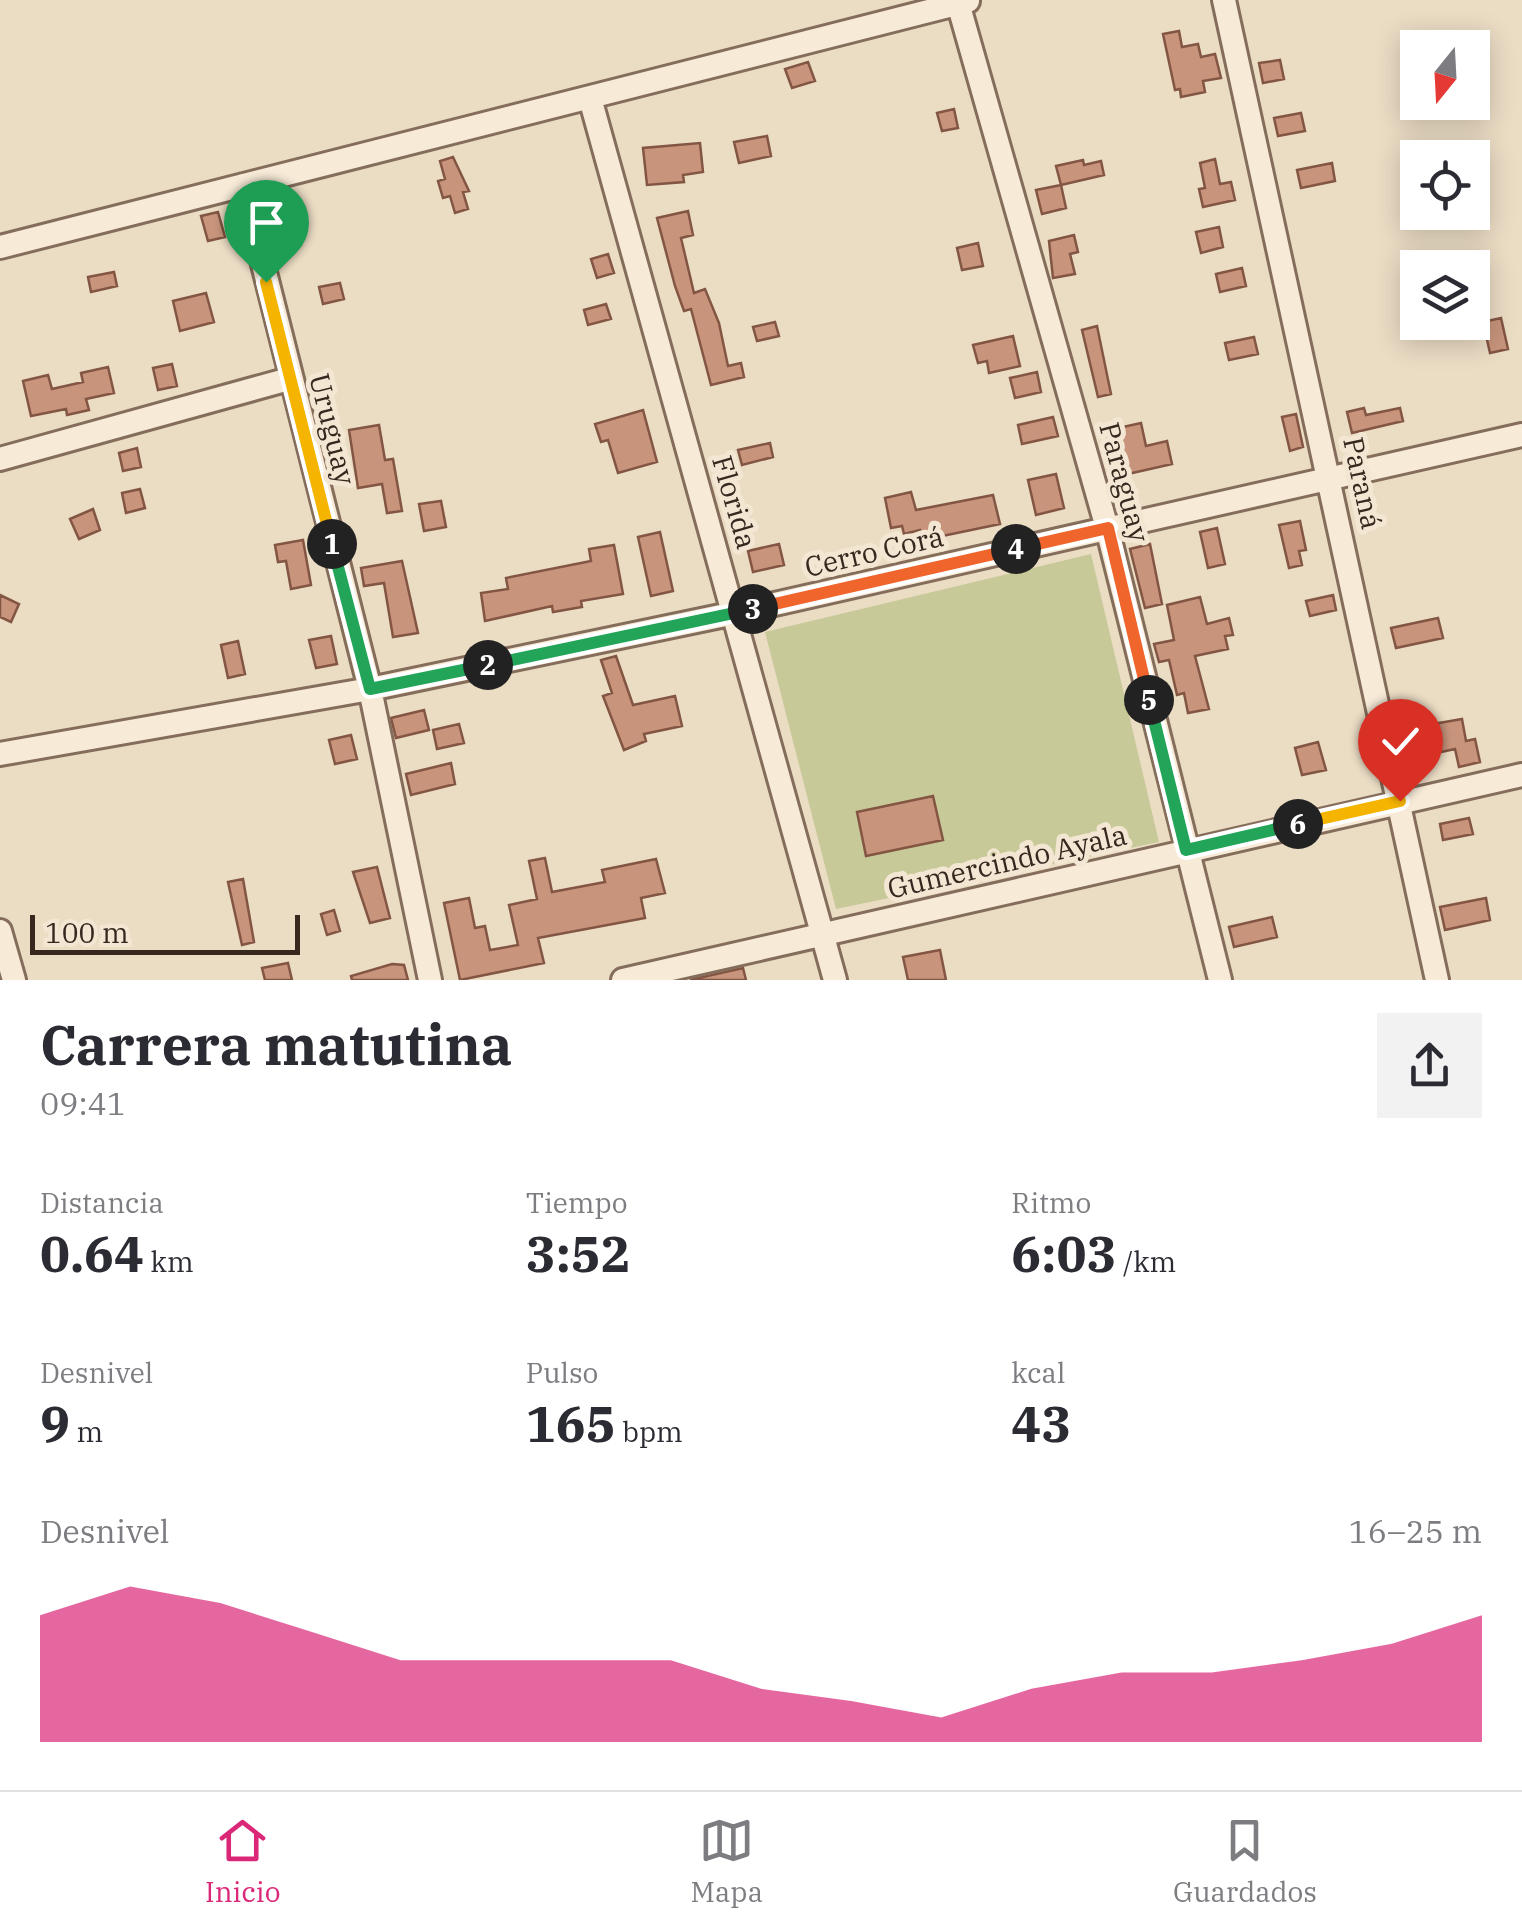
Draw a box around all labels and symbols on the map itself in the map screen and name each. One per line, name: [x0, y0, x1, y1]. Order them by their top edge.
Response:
north arrow: [1400, 30, 1490, 120]
pin: [224, 180, 309, 283]
street label: Uruguay: [301, 370, 365, 489]
street label: Paraguay: [1091, 418, 1159, 546]
street label: Paraná: [1335, 434, 1391, 532]
street label: Florida: [704, 451, 766, 553]
street label: Cerro Corá: [801, 517, 947, 585]
pin: 1: [307, 519, 357, 569]
pin: 4: [991, 524, 1041, 574]
pin: 3: [728, 584, 778, 634]
pin: 2: [463, 640, 513, 690]
pin: 5: [1124, 675, 1174, 725]
pin: [1358, 699, 1443, 802]
pin: 6: [1273, 799, 1323, 849]
street label: Gumercindo Ayala: [884, 815, 1130, 907]
scale bar: [30, 910, 300, 954]

